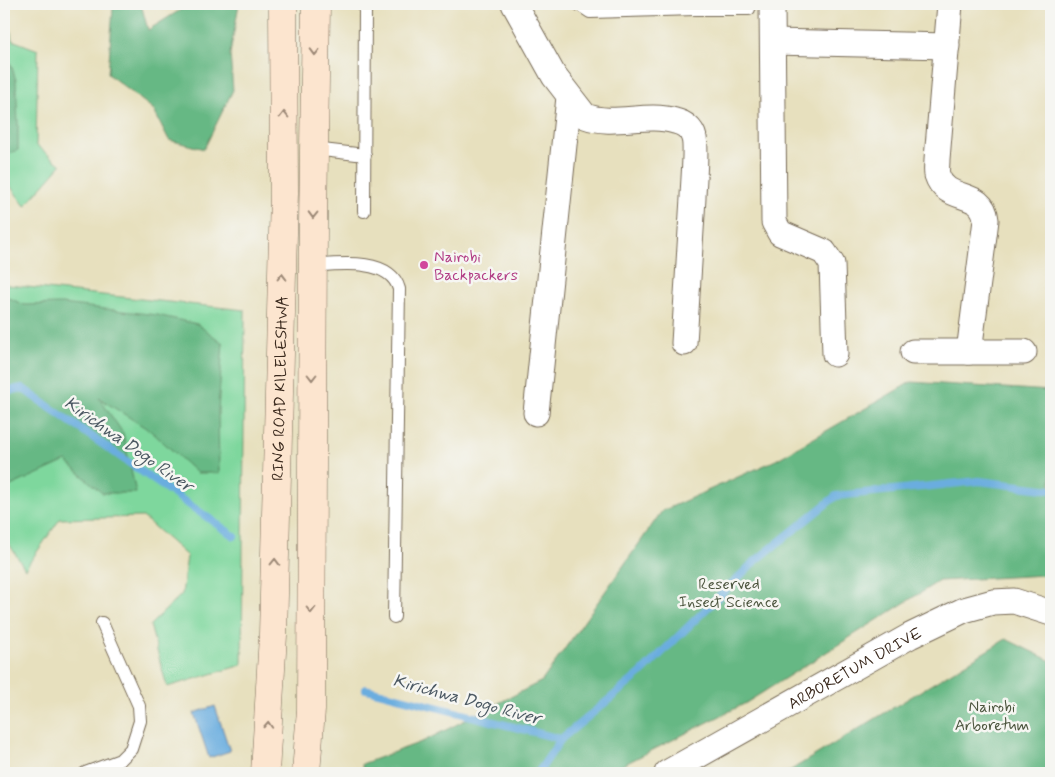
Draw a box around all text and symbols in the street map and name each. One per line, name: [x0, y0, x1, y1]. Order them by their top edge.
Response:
one-way arrow: [310, 49, 320, 57]
one-way arrow: [279, 111, 289, 118]
one-way arrow: [308, 212, 318, 219]
place label: Nairobi Backpackers: [434, 247, 518, 286]
marker: Nairobi Backpackers: [418, 259, 430, 271]
one-way arrow: [277, 273, 287, 281]
street label: RING ROAD KILELESHWA: [268, 295, 293, 481]
one-way arrow: [307, 374, 317, 382]
water label: Kirichwa Dogo River: [58, 391, 200, 501]
one-way arrow: [270, 558, 280, 566]
park label: Reserved Insect Science: [679, 574, 780, 613]
one-way arrow: [306, 606, 316, 614]
street label: ARBORETUM DRIVE: [784, 623, 925, 715]
water label: Kirichwa Dogo River: [390, 669, 546, 734]
park label: Nairobi Arboretum: [955, 697, 1029, 736]
one-way arrow: [263, 720, 273, 728]

